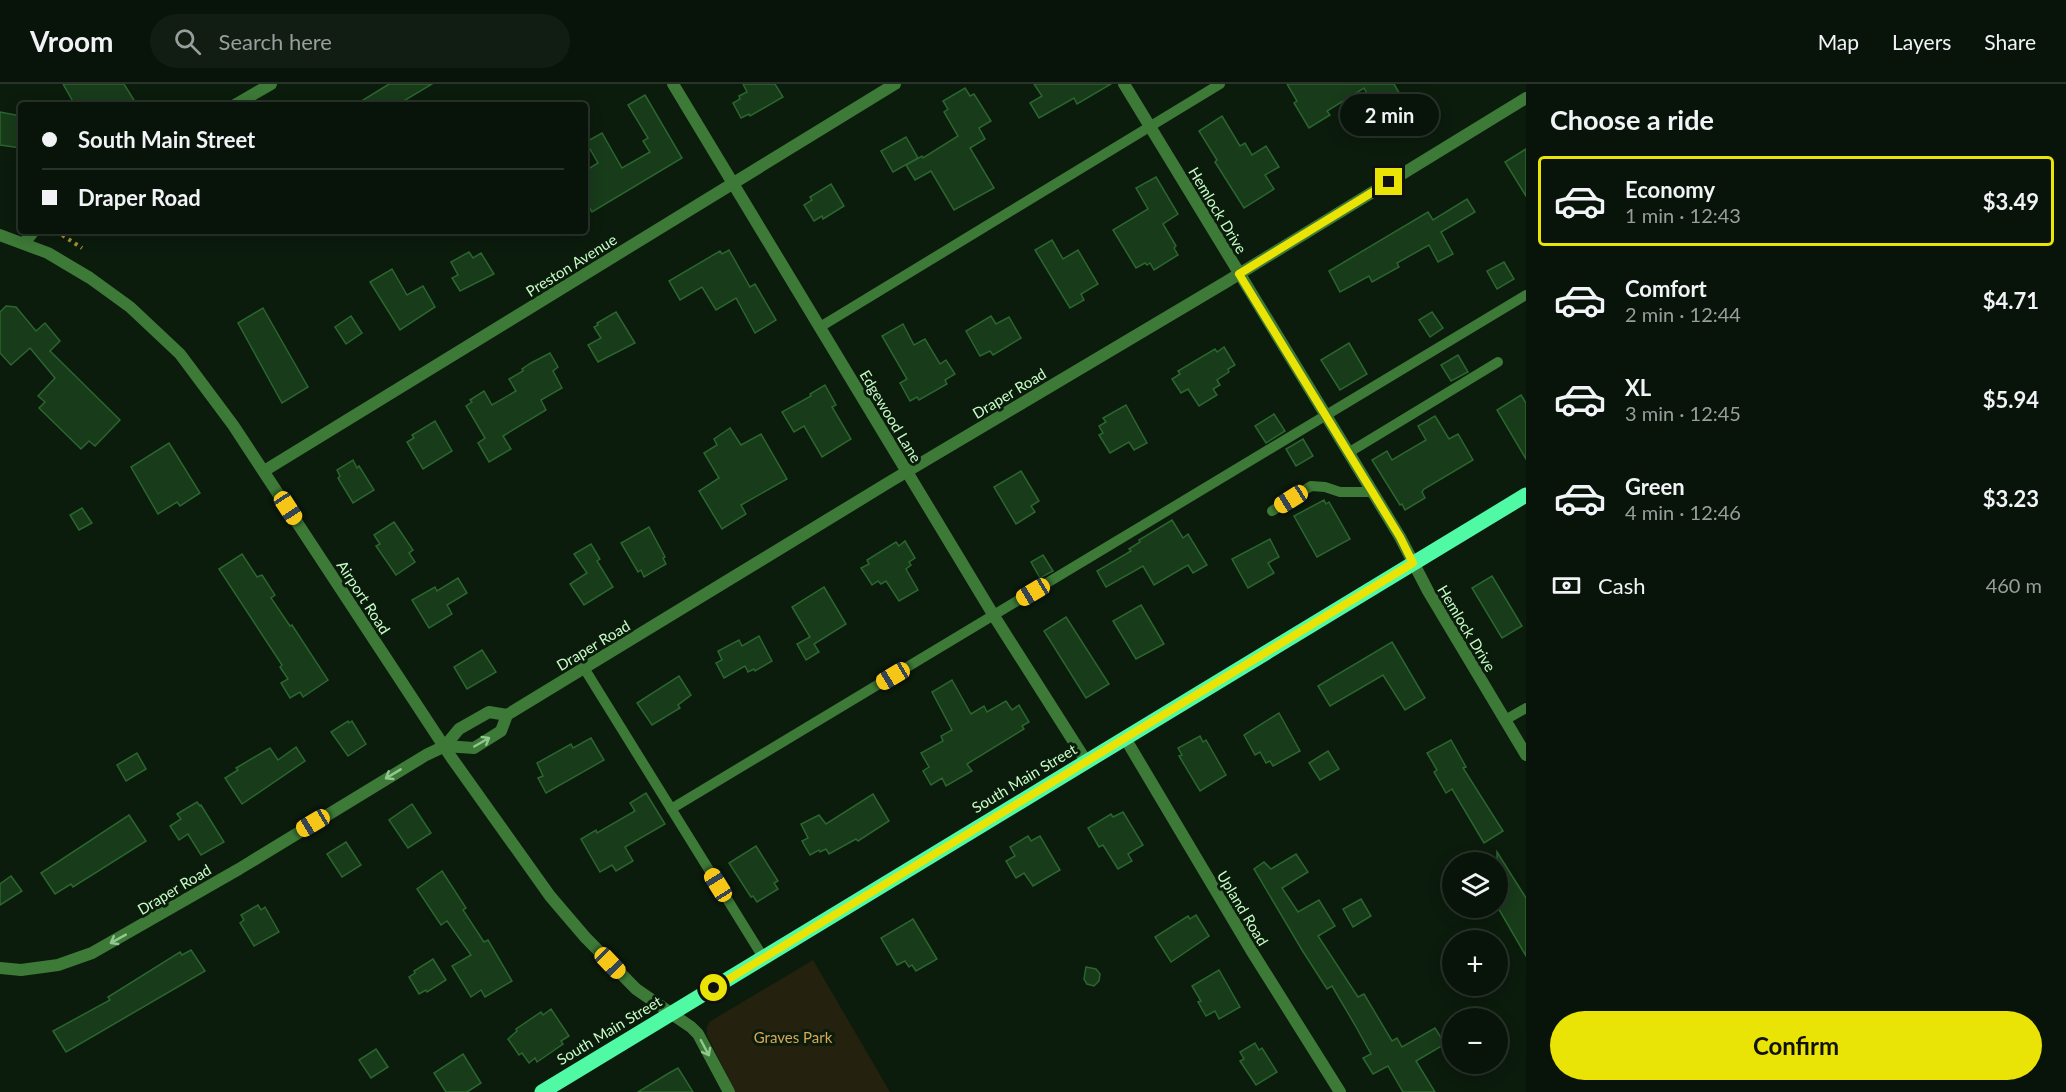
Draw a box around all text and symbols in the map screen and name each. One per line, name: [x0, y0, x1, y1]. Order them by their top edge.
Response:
search box: [150, 14, 570, 68]
text: Vroom: [30, 24, 114, 58]
icon: search: [171, 25, 204, 58]
text: Search here: [219, 28, 332, 55]
text: Map: [1818, 29, 1859, 54]
text: Layers: [1892, 29, 1951, 54]
text: Share: [1984, 29, 2036, 54]
callout: 2 min: [1340, 95, 1438, 137]
text: 2 min: [1365, 103, 1414, 127]
text: Choose a ride: [1550, 103, 1714, 136]
text: South Main Street: [78, 126, 255, 153]
street label: Hemlock Drive: [1185, 163, 1251, 257]
route end: [1375, 168, 1402, 195]
icon: car: [1553, 174, 1607, 228]
text: Economy: [1625, 176, 1715, 203]
text: Draper Road: [78, 184, 201, 211]
text: $3.49: [1983, 188, 2039, 215]
text: 1 min · 12:43: [1625, 203, 1741, 227]
street label: Preston Avenue: [522, 230, 620, 300]
icon: car: [1553, 273, 1607, 327]
text: Comfort: [1625, 275, 1707, 302]
text: $4.71: [1983, 287, 2039, 314]
text: 2 min · 12:44: [1625, 302, 1741, 326]
street label: Draper Road: [969, 364, 1049, 422]
street label: Edgewood Lane: [856, 367, 926, 466]
icon: car: [1553, 372, 1607, 426]
text: XL: [1625, 374, 1651, 401]
text: $5.94: [1983, 386, 2039, 413]
text: 3 min · 12:45: [1625, 401, 1741, 425]
icon: car: [1553, 471, 1607, 525]
text: Green: [1625, 473, 1685, 500]
car: [1271, 482, 1311, 516]
text: $3.23: [1983, 485, 2039, 512]
car: [271, 488, 305, 528]
text: 4 min · 12:46: [1625, 500, 1741, 524]
street label: Airport Road: [334, 557, 394, 637]
icon: cash: [1550, 569, 1583, 602]
text: Cash: [1598, 572, 1645, 599]
text: 460 m: [1986, 573, 2042, 597]
car: [1013, 575, 1053, 609]
street label: Hemlock Drive: [1434, 581, 1500, 675]
street label: Draper Road: [553, 616, 633, 674]
car: [873, 659, 913, 693]
one-way arrow: [473, 736, 490, 748]
street label: South Main Street: [968, 739, 1080, 816]
one-way arrow: [385, 769, 402, 781]
car: [293, 806, 333, 840]
map controls: [1442, 852, 1508, 1074]
button: layers: [1442, 852, 1508, 918]
street label: Draper Road: [134, 860, 214, 918]
car: [701, 865, 735, 905]
street label: Upland Road: [1214, 867, 1272, 949]
button: +: [1442, 930, 1508, 996]
one-way arrow: [110, 933, 127, 945]
car: [591, 944, 629, 982]
route start: [700, 974, 727, 1001]
street label: South Main Street: [553, 991, 665, 1068]
button: −: [1442, 1008, 1508, 1074]
button: Confirm: [1550, 1011, 2042, 1080]
park label: Graves Park: [754, 1028, 833, 1046]
one-way arrow: [700, 1039, 711, 1057]

